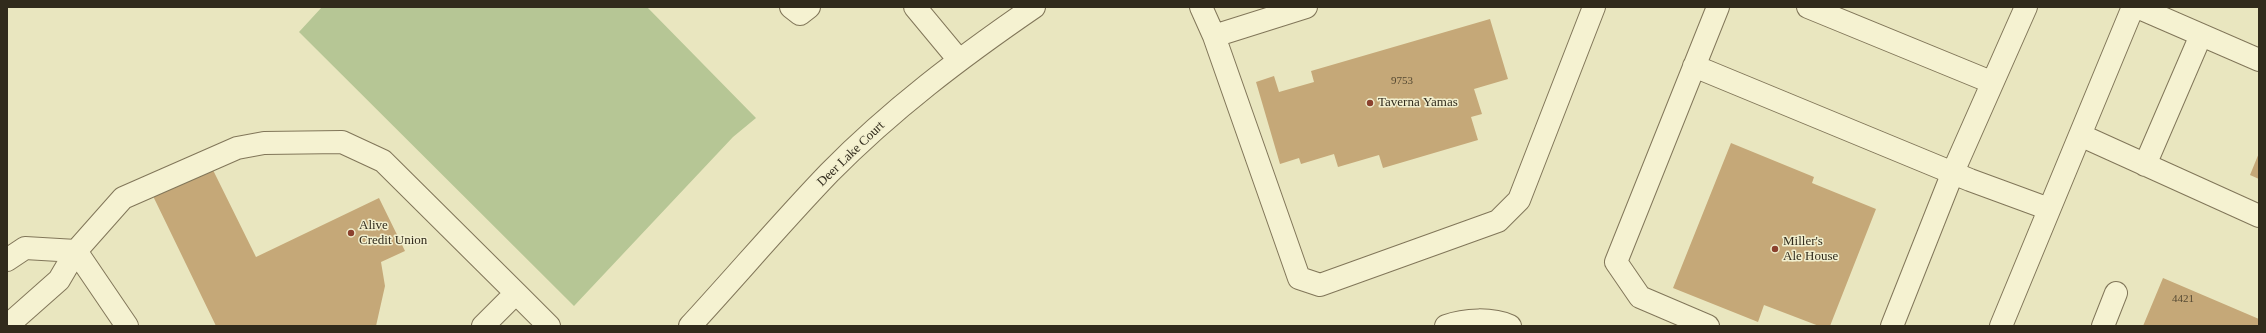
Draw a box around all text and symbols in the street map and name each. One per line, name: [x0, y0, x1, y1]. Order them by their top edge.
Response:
house number: 9753: [1391, 74, 1413, 88]
place label: Taverna Yamas: [1378, 95, 1458, 111]
marker: Taverna Yamas: [1365, 98, 1375, 108]
street label: Deer Lake Court: [814, 118, 888, 190]
place label: Alive Credit Union: [359, 218, 427, 249]
marker: Alive Credit Union: [346, 228, 356, 238]
place label: Miller's Ale House: [1783, 234, 1838, 265]
marker: Miller's Ale House: [1770, 244, 1780, 254]
house number: 4421: [2172, 292, 2194, 306]

